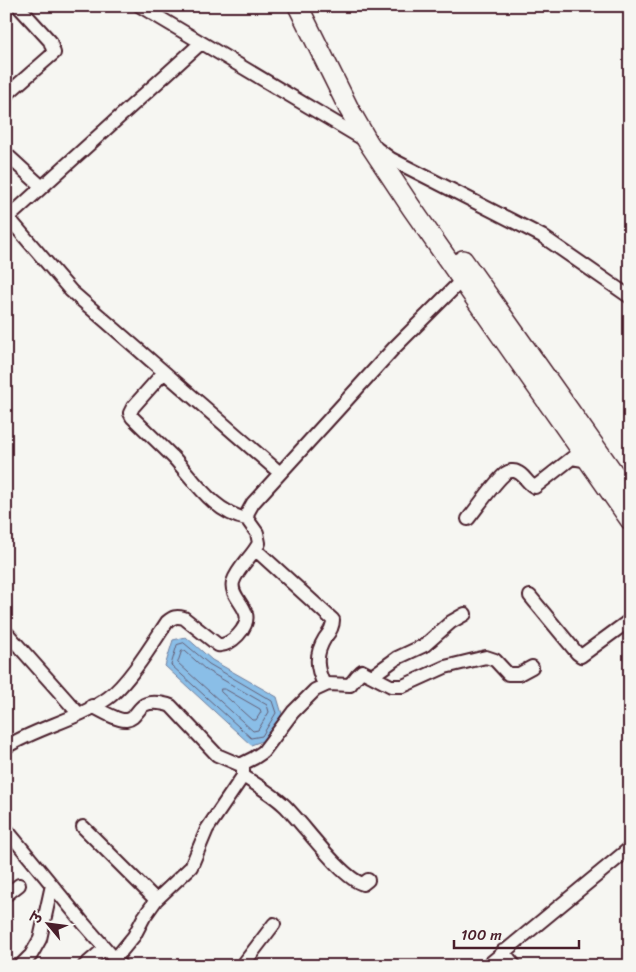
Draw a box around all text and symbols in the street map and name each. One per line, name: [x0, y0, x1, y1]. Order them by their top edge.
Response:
north arrow: [22, 900, 72, 950]
text: उ: [23, 906, 51, 930]
scale bar: [454, 917, 578, 949]
text: 100 m: [461, 922, 502, 948]

